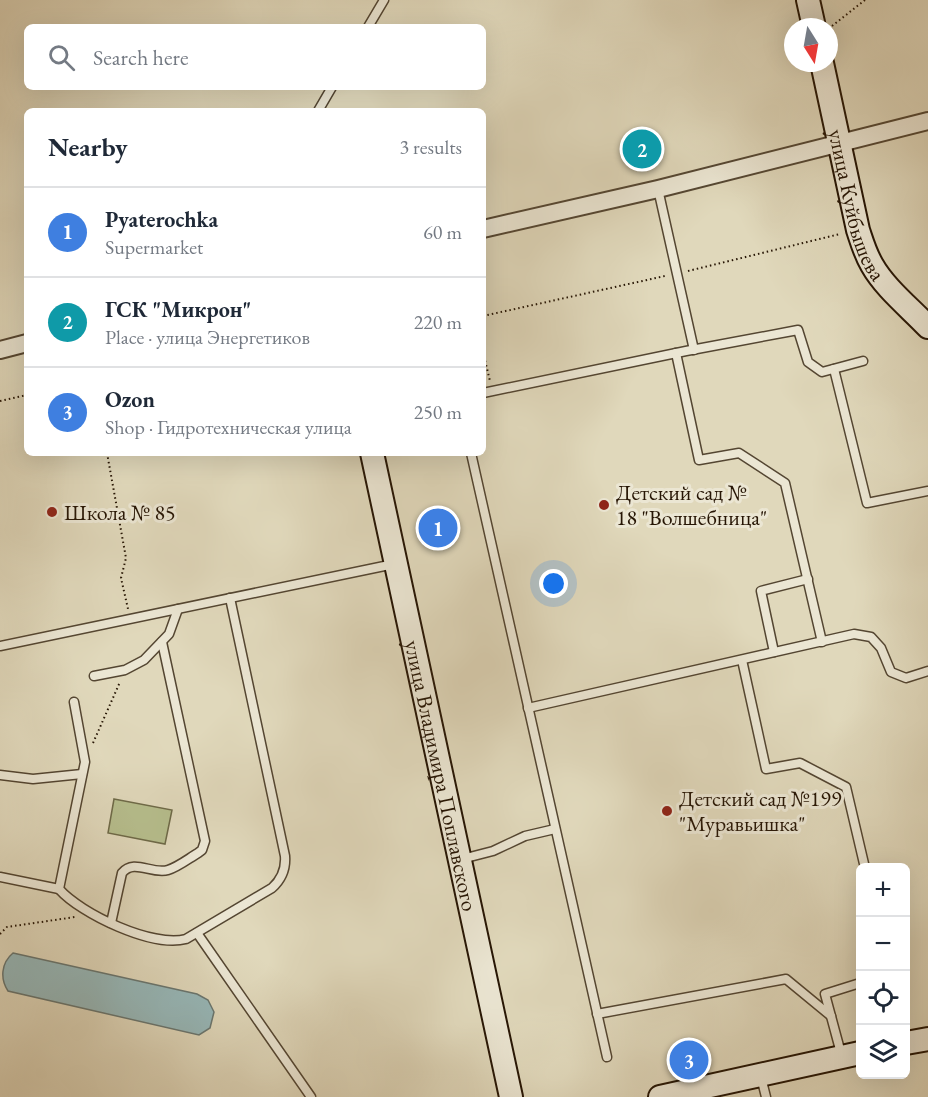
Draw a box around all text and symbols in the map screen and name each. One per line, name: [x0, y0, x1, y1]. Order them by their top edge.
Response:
north arrow: [784, 18, 838, 72]
search box: [24, 24, 486, 90]
icon: search: [45, 41, 78, 74]
text: Search here: [93, 43, 188, 72]
pin: 2: [622, 126, 662, 172]
street label: улица Куйбышева: [822, 126, 893, 287]
text: Nearby: [48, 130, 128, 164]
text: 3 results: [399, 134, 462, 160]
text: Pyaterochka: [105, 205, 218, 234]
text: 1: [62, 219, 73, 245]
text: 60 m: [423, 219, 462, 245]
text: Supermarket: [105, 234, 203, 260]
text: ГСК "Микрон": [105, 295, 251, 324]
text: 2: [62, 309, 73, 335]
text: 220 m: [414, 309, 462, 335]
text: Place · улица Энергетиков: [105, 324, 310, 350]
text: Ozon: [105, 385, 155, 414]
text: 3: [62, 399, 73, 425]
text: 250 m: [414, 399, 462, 425]
text: Shop · Гидротехническая улица: [105, 414, 352, 440]
place label: Детский сад № 18 "Волшебница": [616, 478, 767, 532]
place label: Школа № 85: [64, 498, 176, 527]
marker: Детский сад № 18 "Волшебница": [597, 498, 611, 512]
marker: Школа № 85: [45, 505, 59, 519]
pin: 1: [418, 506, 458, 550]
your location: [539, 569, 568, 598]
street label: улица Владимира Поплавского: [398, 637, 485, 914]
place label: Детский сад №199 "Муравьишка": [679, 784, 842, 838]
marker: Детский сад №199 "Муравьишка": [660, 804, 674, 818]
map controls: [856, 863, 910, 1079]
button: +: [856, 863, 910, 917]
button: −: [856, 917, 910, 971]
button: locate: [856, 971, 910, 1025]
button: layers: [856, 1025, 910, 1079]
pin: 3: [670, 1038, 708, 1082]

